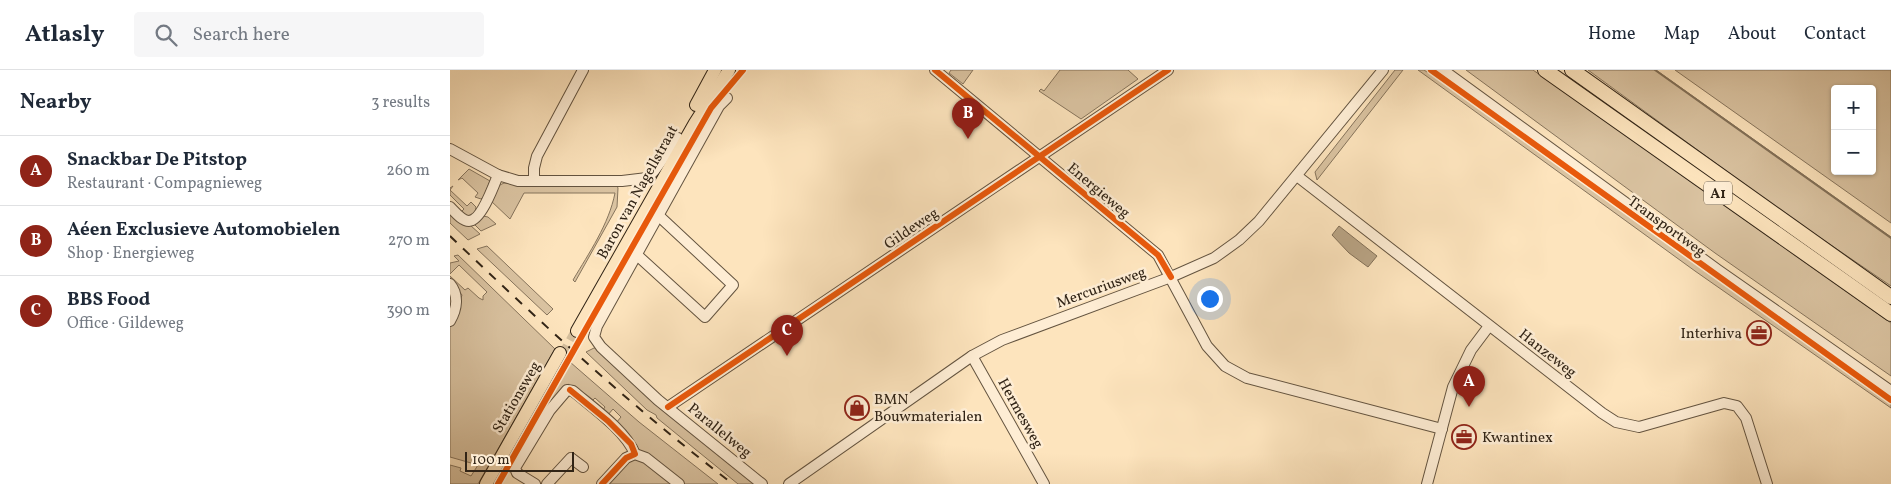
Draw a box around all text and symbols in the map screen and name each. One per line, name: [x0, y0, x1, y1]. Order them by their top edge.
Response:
search box: [134, 12, 484, 57]
text: Atlasly: [25, 18, 104, 52]
icon: search: [152, 21, 180, 49]
text: Search here: [192, 22, 290, 48]
text: Home: [1588, 22, 1636, 47]
text: Map: [1664, 22, 1700, 47]
text: About: [1728, 22, 1776, 47]
text: Contact: [1804, 22, 1866, 47]
map controls: [1831, 85, 1876, 175]
button: +: [1831, 85, 1876, 130]
text: Nearby: [20, 88, 91, 117]
text: 3 results: [371, 92, 430, 114]
pin: B: [952, 98, 984, 139]
street label: Baron van Nagellstraat: [593, 122, 684, 264]
button: −: [1831, 130, 1876, 175]
text: Snackbar De Pitstop: [67, 147, 247, 173]
street label: Energieweg: [1062, 158, 1134, 224]
text: A: [30, 160, 42, 182]
text: 260 m: [386, 160, 430, 182]
text: Restaurant · Compagnieweg: [67, 173, 262, 195]
road number: A1: [1704, 182, 1732, 204]
street label: Transportweg: [1623, 192, 1710, 263]
street label: Gildeweg: [880, 203, 944, 255]
text: Aéen Exclusieve Automobielen: [67, 217, 340, 243]
text: B: [31, 230, 41, 252]
text: 270 m: [388, 230, 430, 252]
text: Shop · Energieweg: [67, 243, 194, 265]
street label: Mercuriusweg: [1054, 262, 1150, 314]
your location: [1197, 286, 1223, 312]
text: BBS Food: [67, 287, 150, 313]
text: C: [31, 300, 41, 322]
text: 390 m: [387, 300, 430, 322]
text: Office · Gildeweg: [67, 313, 184, 335]
pin: C: [771, 315, 803, 356]
office icon: Interhiva: [1746, 320, 1772, 346]
place label: Interhiva: [1680, 324, 1742, 345]
street label: Hanzeweg: [1514, 325, 1581, 384]
street label: Stationsweg: [488, 358, 547, 438]
pin: A: [1453, 366, 1485, 407]
street label: Hermesweg: [992, 375, 1048, 453]
place label: BMN Bouwmaterialen: [874, 390, 983, 428]
shop icon: BMN Bouwmaterialen: [844, 395, 870, 421]
street label: Parallelweg: [683, 399, 756, 464]
office icon: Kwantinex: [1451, 424, 1477, 450]
place label: Kwantinex: [1482, 428, 1553, 449]
scale bar: [465, 449, 574, 472]
text: 100 m: [472, 451, 510, 470]

